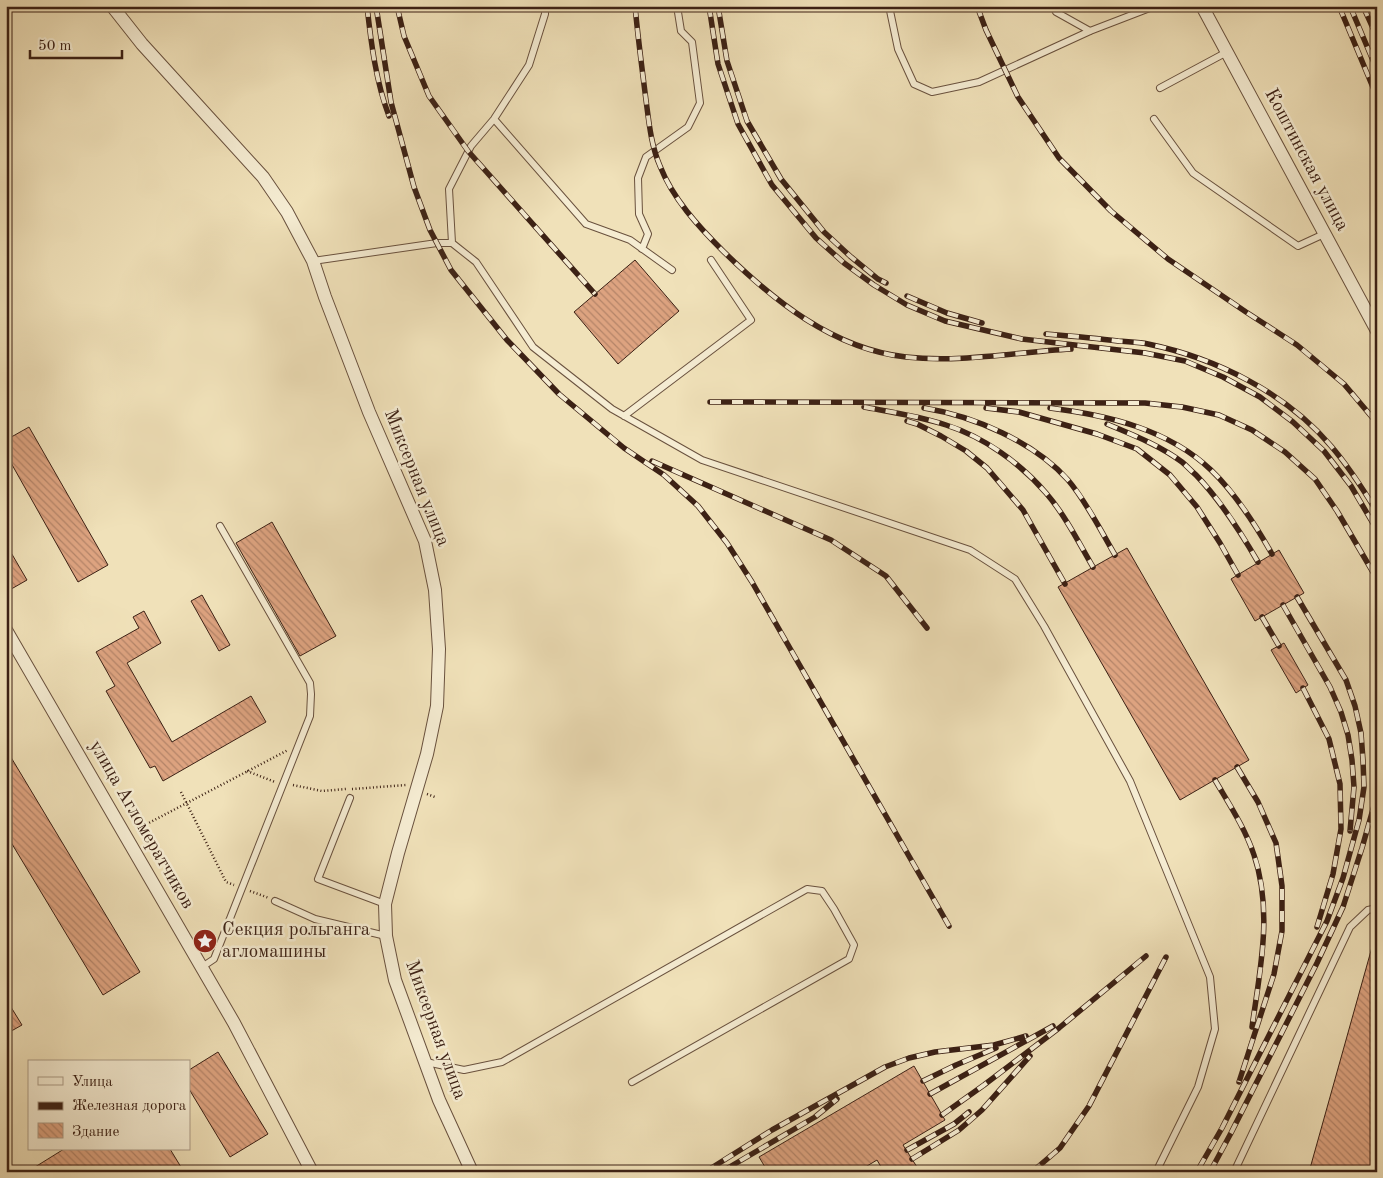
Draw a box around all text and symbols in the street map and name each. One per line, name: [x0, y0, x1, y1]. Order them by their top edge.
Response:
scale bar: [30, 28, 122, 60]
text: 50 m: [38, 39, 72, 54]
street label: Коштинская улица: [1260, 86, 1352, 235]
street label: Миксерная улица: [380, 407, 452, 550]
street label: улица Агломератчиков: [85, 738, 197, 912]
place label: Секция рольганга агломашины: [222, 921, 371, 962]
place icon: Секция рольганга агломашины: [192, 928, 218, 954]
street label: Миксерная улица: [401, 958, 469, 1102]
legend: [28, 1060, 190, 1150]
text: Улица: [72, 1075, 113, 1090]
text: Железная дорога: [72, 1099, 187, 1114]
text: Здание: [72, 1125, 119, 1140]

